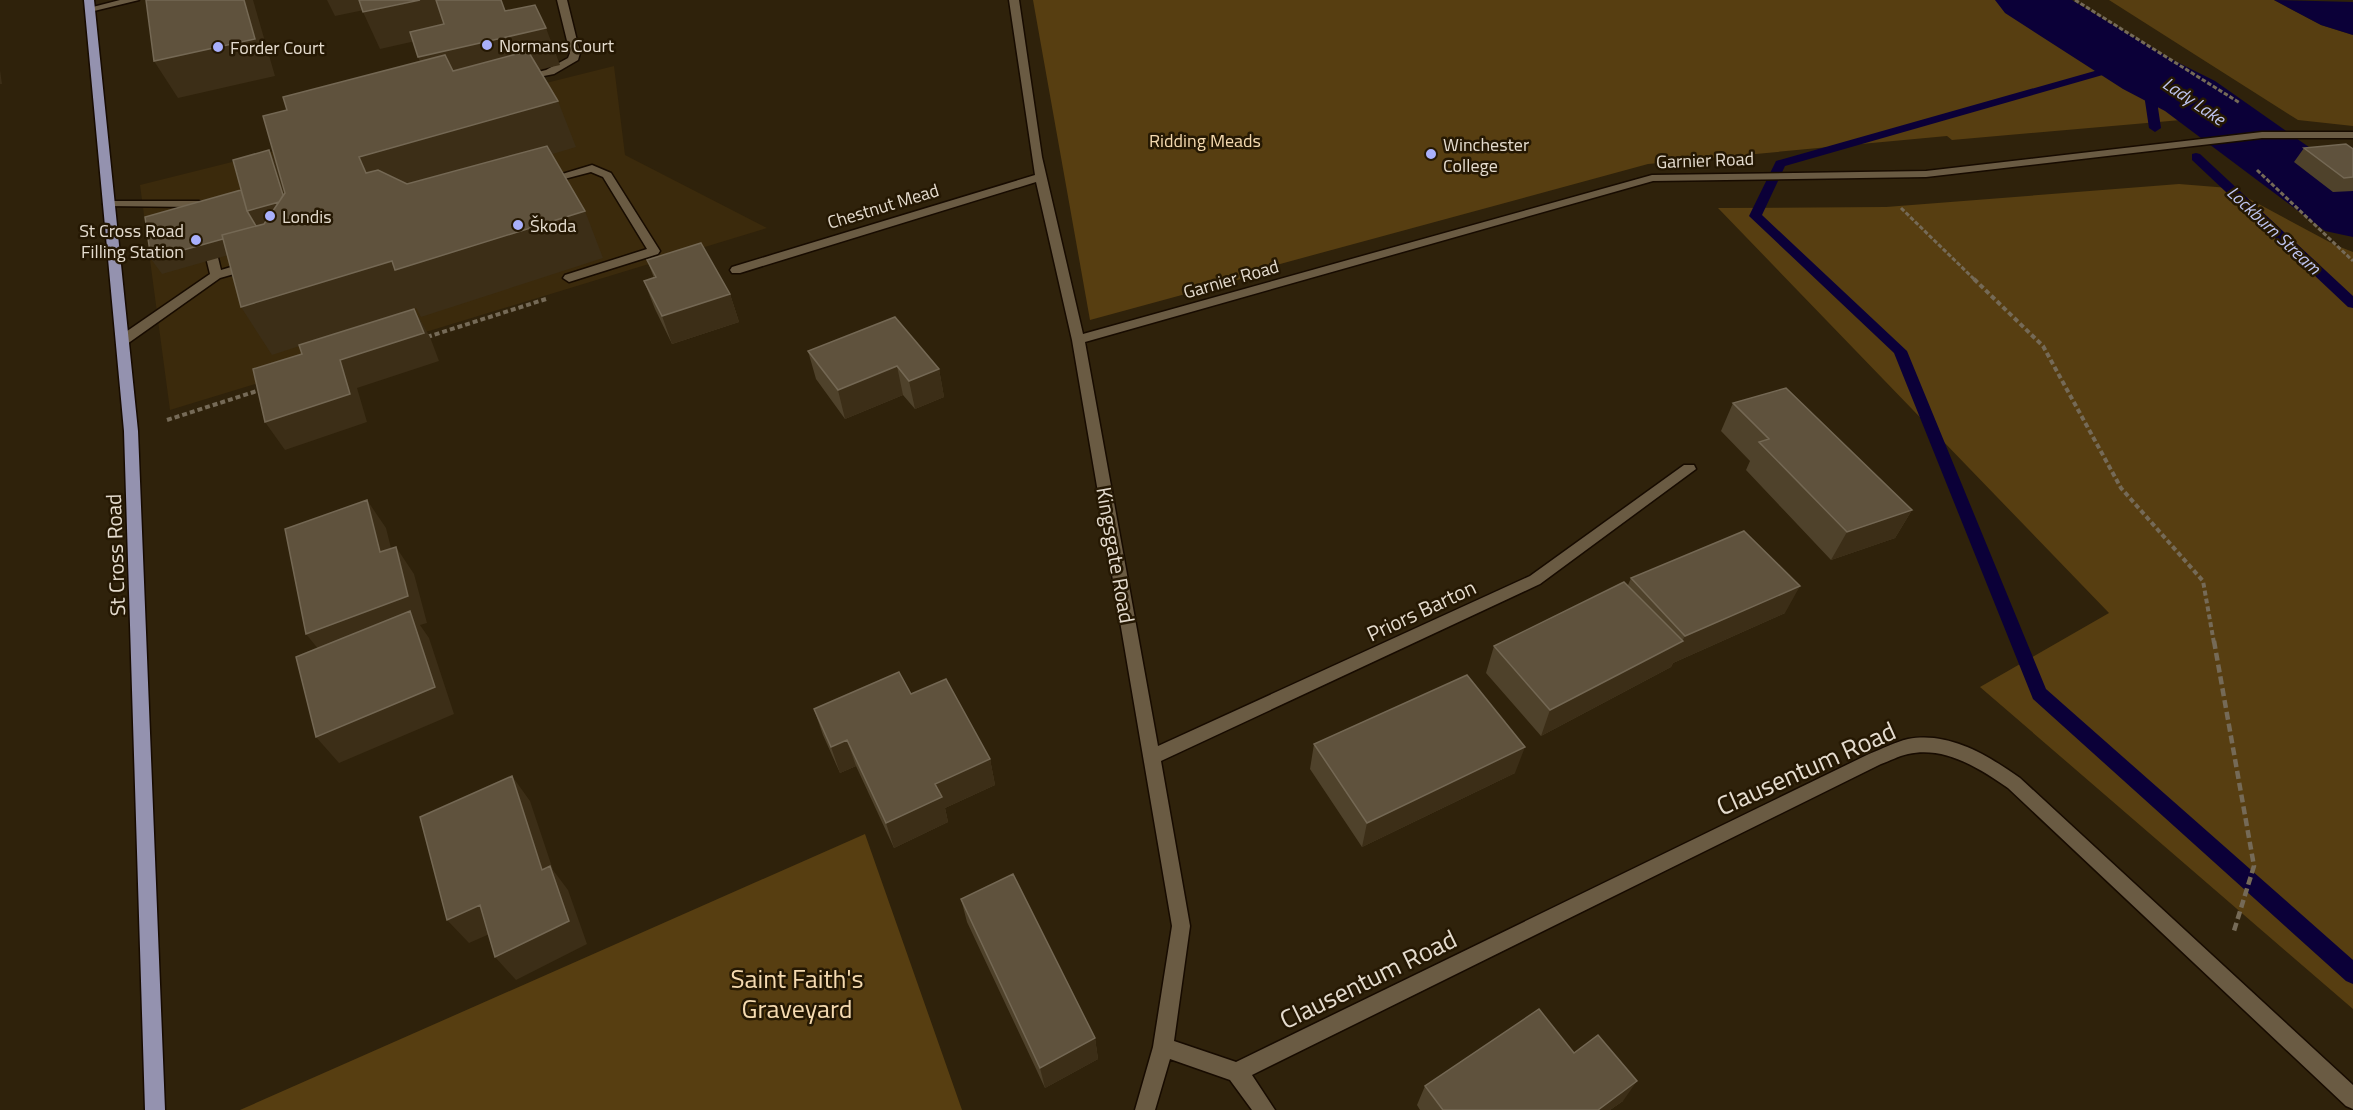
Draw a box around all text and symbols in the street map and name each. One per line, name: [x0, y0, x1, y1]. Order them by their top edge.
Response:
place label: Normans Court: [499, 32, 615, 59]
place label: Forder Court: [230, 34, 325, 61]
marker: Normans Court: [480, 38, 494, 52]
marker: Forder Court: [211, 40, 225, 54]
water label: Lady Lake: [2157, 70, 2232, 133]
park label: Ridding Meads: [1149, 127, 1261, 154]
place label: Winchester College: [1443, 131, 1529, 179]
street label: Garnier Road: [1655, 145, 1755, 175]
marker: Winchester College: [1424, 147, 1438, 161]
street label: Chestnut Mead: [824, 176, 942, 236]
water label: Lockburn Stream: [2221, 179, 2328, 281]
place label: Londis: [282, 203, 332, 230]
marker: Londis: [263, 209, 277, 223]
place label: Škoda: [530, 212, 576, 239]
place label: St Cross Road Filling Station: [79, 217, 184, 265]
marker: Škoda: [511, 218, 525, 232]
marker: St Cross Road Filling Station: [189, 233, 203, 247]
street label: Garnier Road: [1180, 252, 1282, 306]
street label: Kingsgate Road: [1088, 484, 1144, 626]
street label: St Cross Road: [97, 493, 133, 617]
street label: Priors Barton: [1361, 571, 1481, 649]
street label: Clausentum Road: [1710, 711, 1902, 825]
street label: Clausentum Road: [1273, 919, 1463, 1039]
park label: Saint Faith's Graveyard: [730, 959, 864, 1028]

